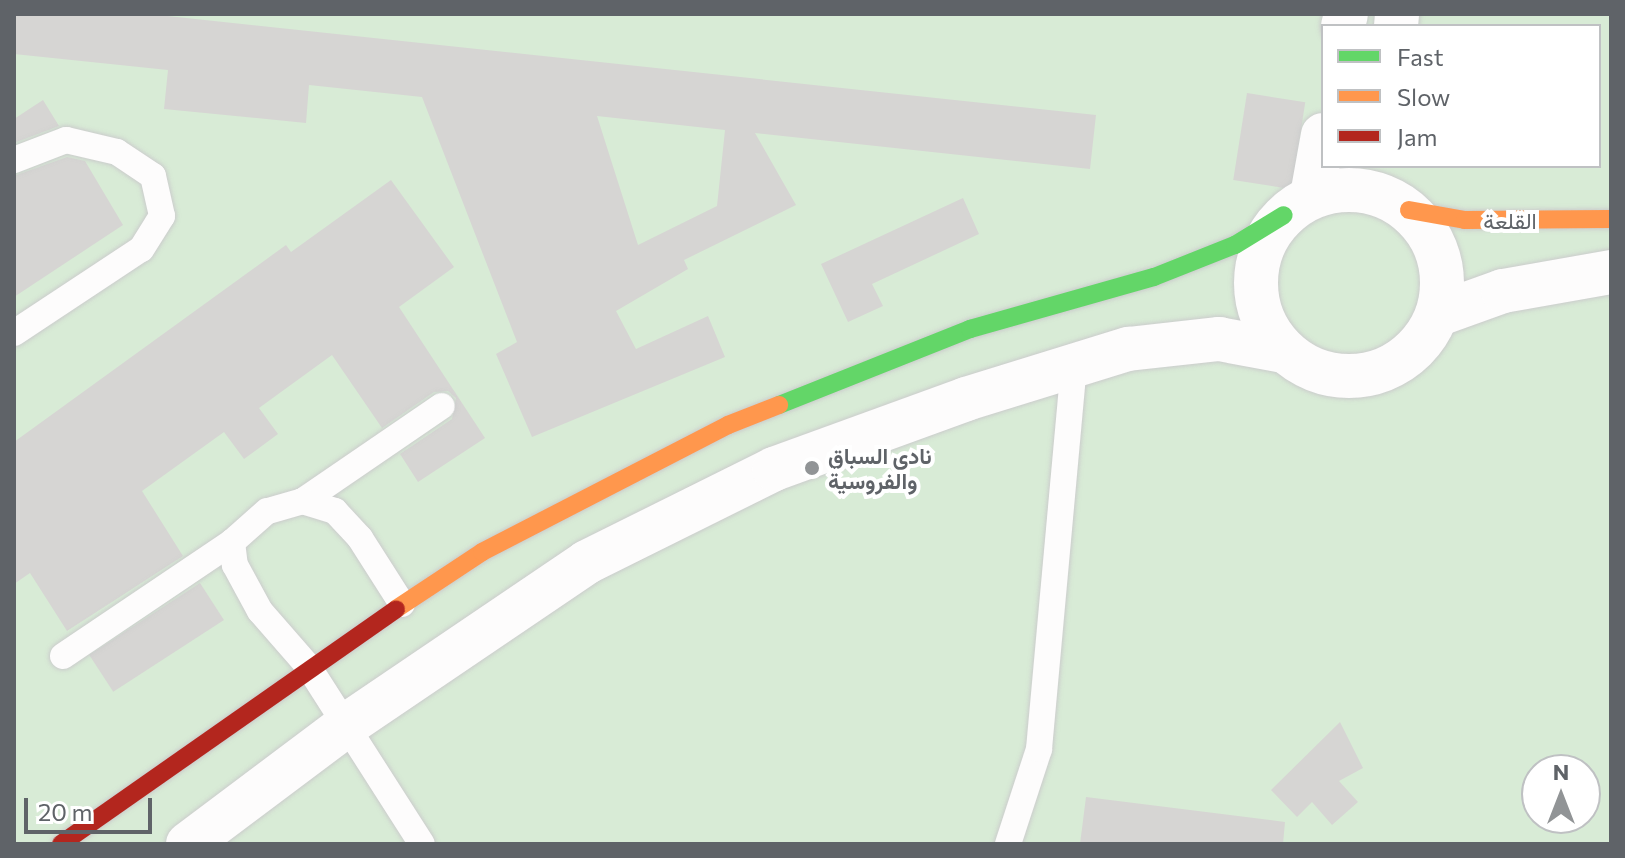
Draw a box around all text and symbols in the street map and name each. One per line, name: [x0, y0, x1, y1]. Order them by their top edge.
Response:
legend: [1321, 24, 1601, 168]
text: Fast: [1397, 42, 1444, 71]
text: Slow: [1397, 82, 1450, 111]
text: Jam: [1397, 122, 1437, 151]
street label: القلعة: [1483, 208, 1537, 234]
place label: نادي السباق والفروسية: [828, 442, 932, 494]
marker: نادي السباق والفروسية: [803, 459, 821, 477]
north arrow: [1521, 754, 1601, 834]
text: N: [1553, 758, 1569, 785]
scale bar: [28, 782, 156, 832]
text: 20 m: [38, 797, 92, 826]

